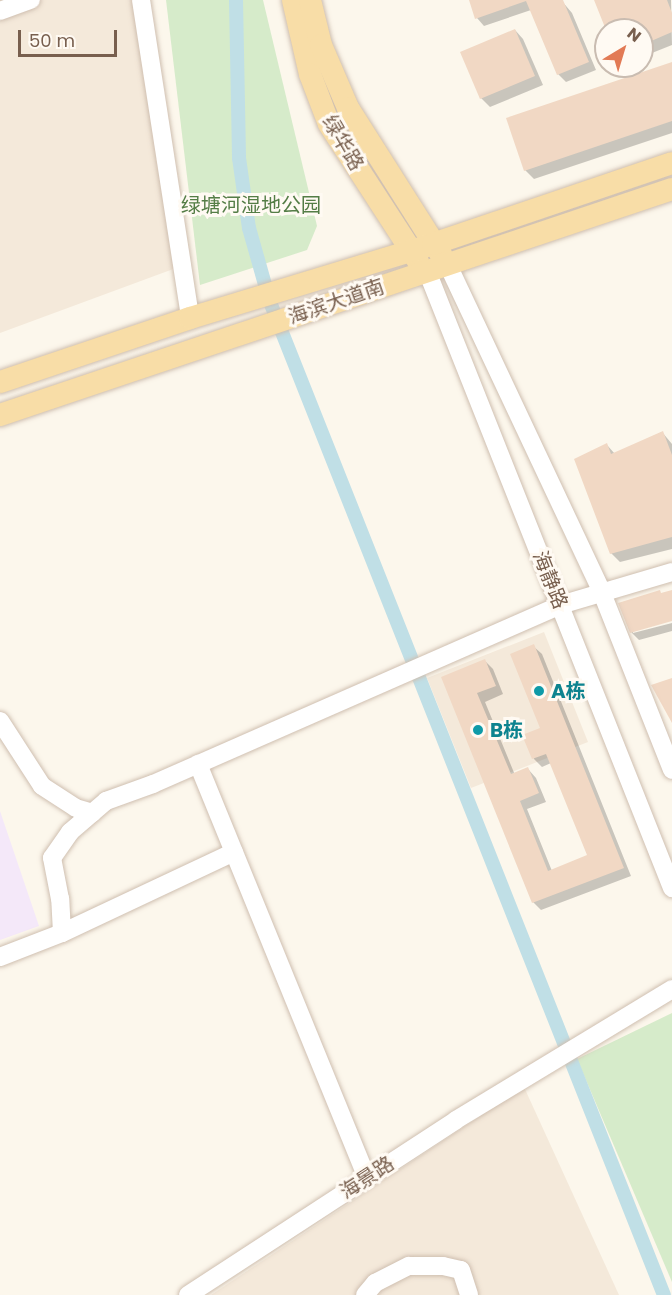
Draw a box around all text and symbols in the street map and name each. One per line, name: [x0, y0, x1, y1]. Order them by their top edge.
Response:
scale bar: [21, 18, 120, 56]
north arrow: [594, 18, 654, 78]
text: N: [622, 22, 646, 48]
text: 50 m: [29, 28, 75, 53]
street label: 绿华路: [318, 111, 368, 175]
park label: 绿塘河湿地公园: [181, 193, 321, 217]
street label: 海滨大道南: [285, 274, 387, 330]
street label: 海静路: [528, 548, 572, 612]
place label: A栋: [551, 679, 586, 703]
marker: A栋: [532, 684, 546, 698]
place label: B栋: [490, 718, 523, 742]
marker: B栋: [471, 723, 485, 737]
street label: 海景路: [335, 1152, 399, 1204]

